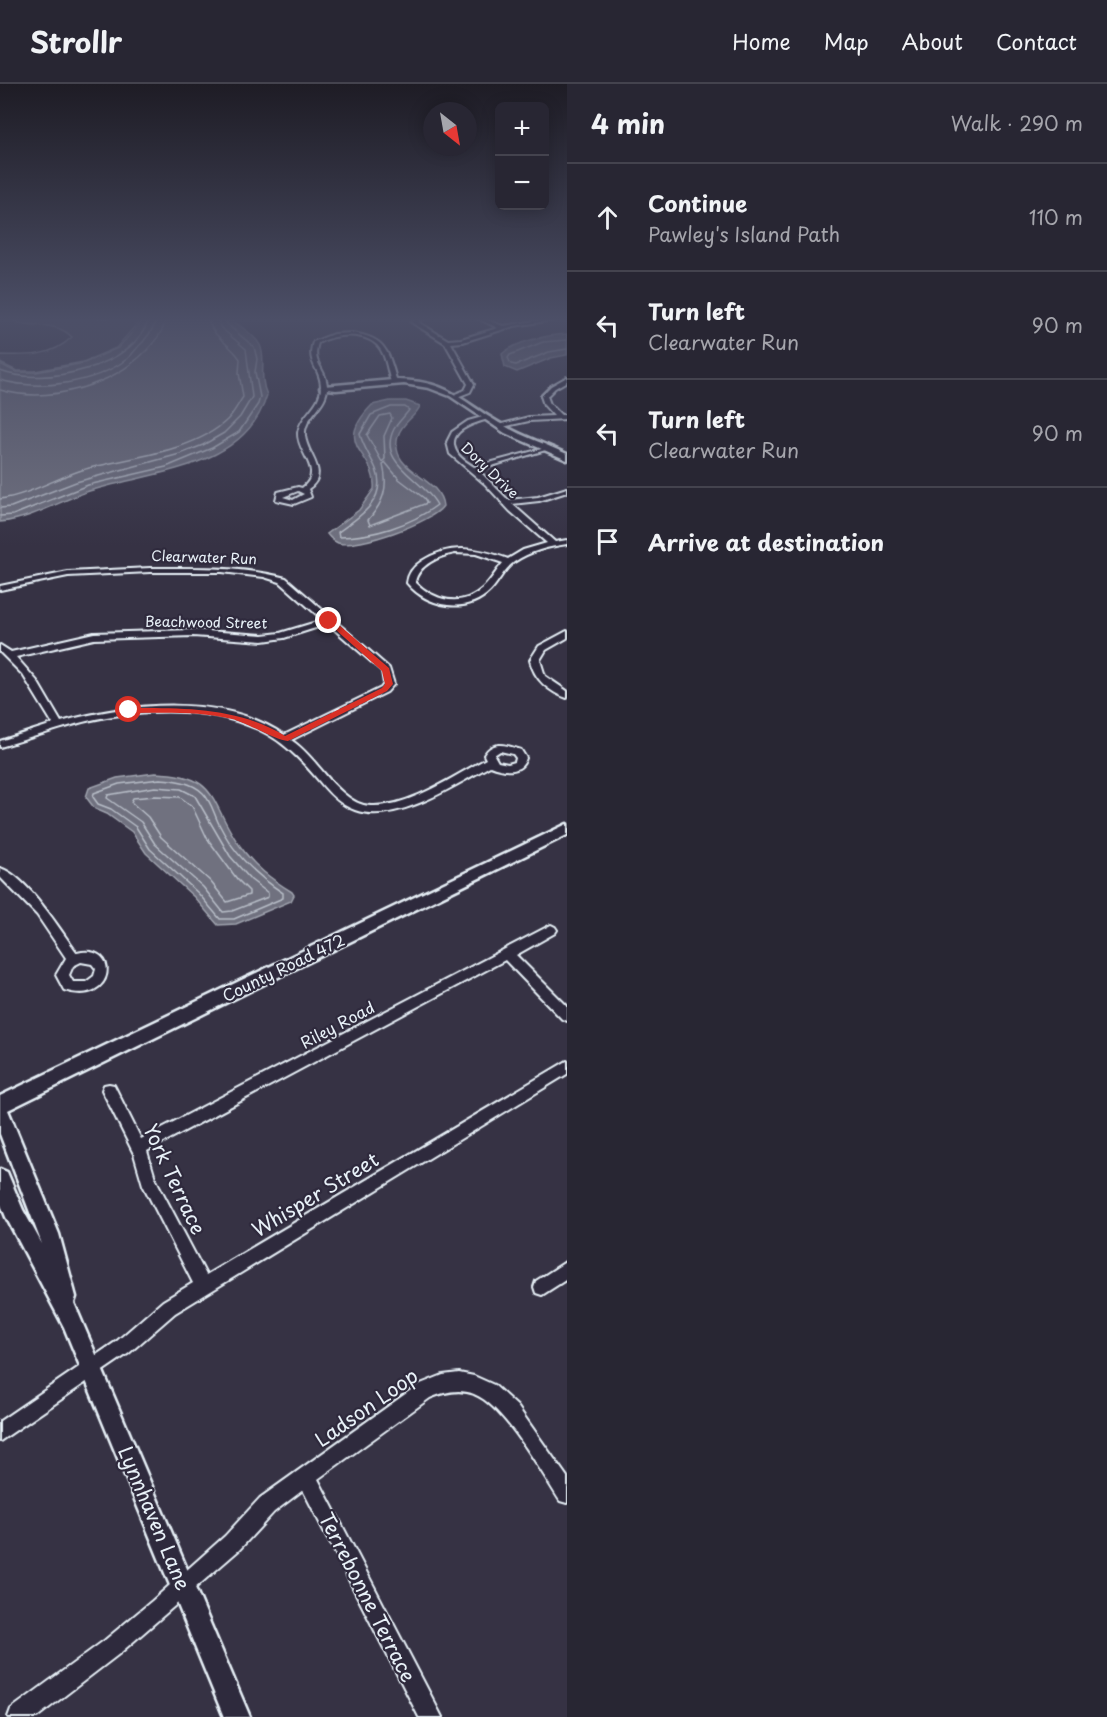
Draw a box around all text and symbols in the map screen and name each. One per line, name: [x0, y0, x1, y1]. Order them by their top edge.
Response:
text: Strollr: [30, 20, 122, 63]
text: Home: [732, 25, 791, 57]
text: Map: [824, 25, 869, 57]
text: About: [902, 25, 963, 57]
text: Contact: [996, 25, 1077, 57]
north arrow: [423, 102, 477, 156]
map controls: [495, 102, 549, 210]
button: +: [495, 102, 549, 156]
text: 4 min: [591, 104, 665, 143]
text: Walk · 290 m: [951, 108, 1083, 138]
button: −: [495, 156, 549, 210]
text: Continue: [648, 186, 747, 219]
icon: ahead: [591, 201, 624, 234]
text: 110 m: [1029, 202, 1083, 232]
text: Pawley's Island Path: [648, 219, 840, 249]
text: Turn left: [648, 294, 745, 327]
icon: left: [591, 309, 624, 342]
text: 90 m: [1032, 310, 1083, 340]
text: Clearwater Run: [648, 327, 799, 357]
text: Turn left: [648, 402, 745, 435]
icon: left: [591, 417, 624, 450]
text: 90 m: [1032, 418, 1083, 448]
text: Clearwater Run: [648, 435, 799, 465]
street label: Dory Drive: [456, 437, 524, 503]
icon: arrive: [591, 525, 624, 558]
text: Arrive at destination: [648, 525, 884, 558]
street label: Clearwater Run: [151, 545, 257, 569]
route end: [315, 607, 341, 633]
street label: Beachwood Street: [145, 610, 268, 634]
route start: [115, 696, 141, 722]
street label: County Road 472: [218, 927, 348, 1007]
street label: Riley Road: [296, 994, 378, 1054]
street label: York Terrace: [136, 1119, 214, 1239]
street label: Whisper Street: [246, 1144, 384, 1244]
street label: Ladson Loop: [308, 1360, 424, 1454]
street label: Lynnhaven Lane: [111, 1441, 199, 1595]
street label: Terrebonne Terrace: [312, 1507, 424, 1687]

